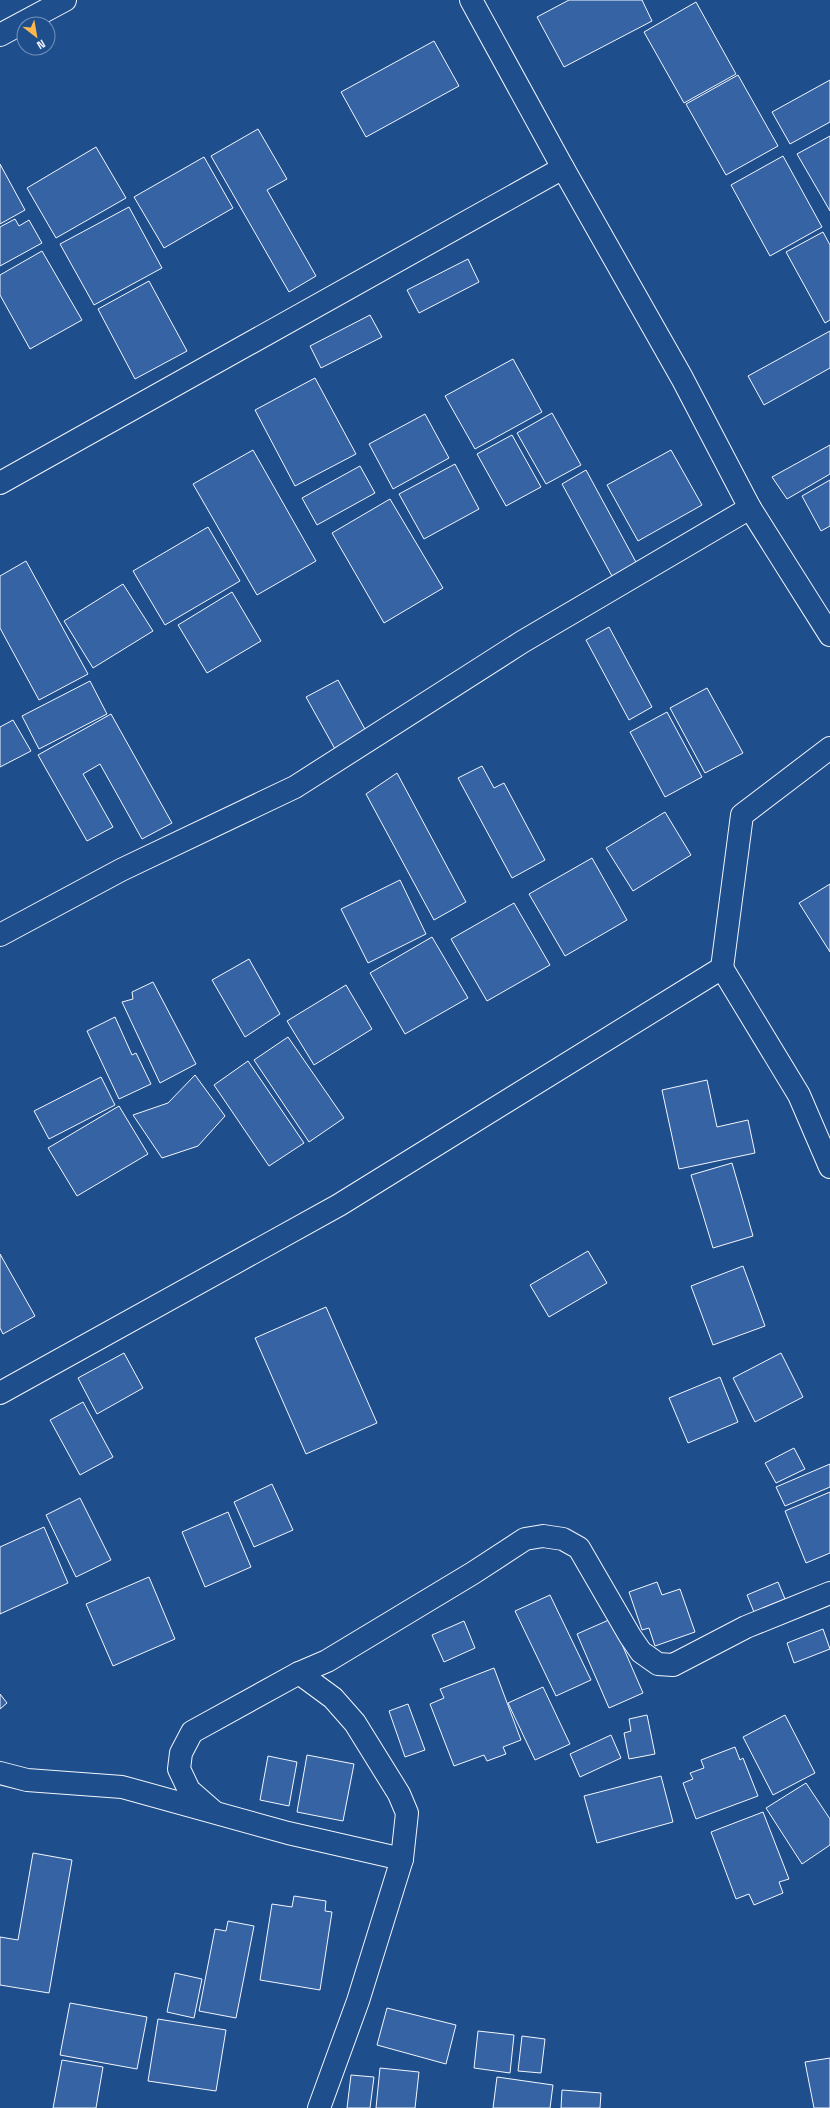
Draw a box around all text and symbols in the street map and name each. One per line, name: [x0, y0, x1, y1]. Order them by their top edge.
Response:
north arrow: [16, 16, 56, 56]
text: N: [34, 37, 48, 52]

